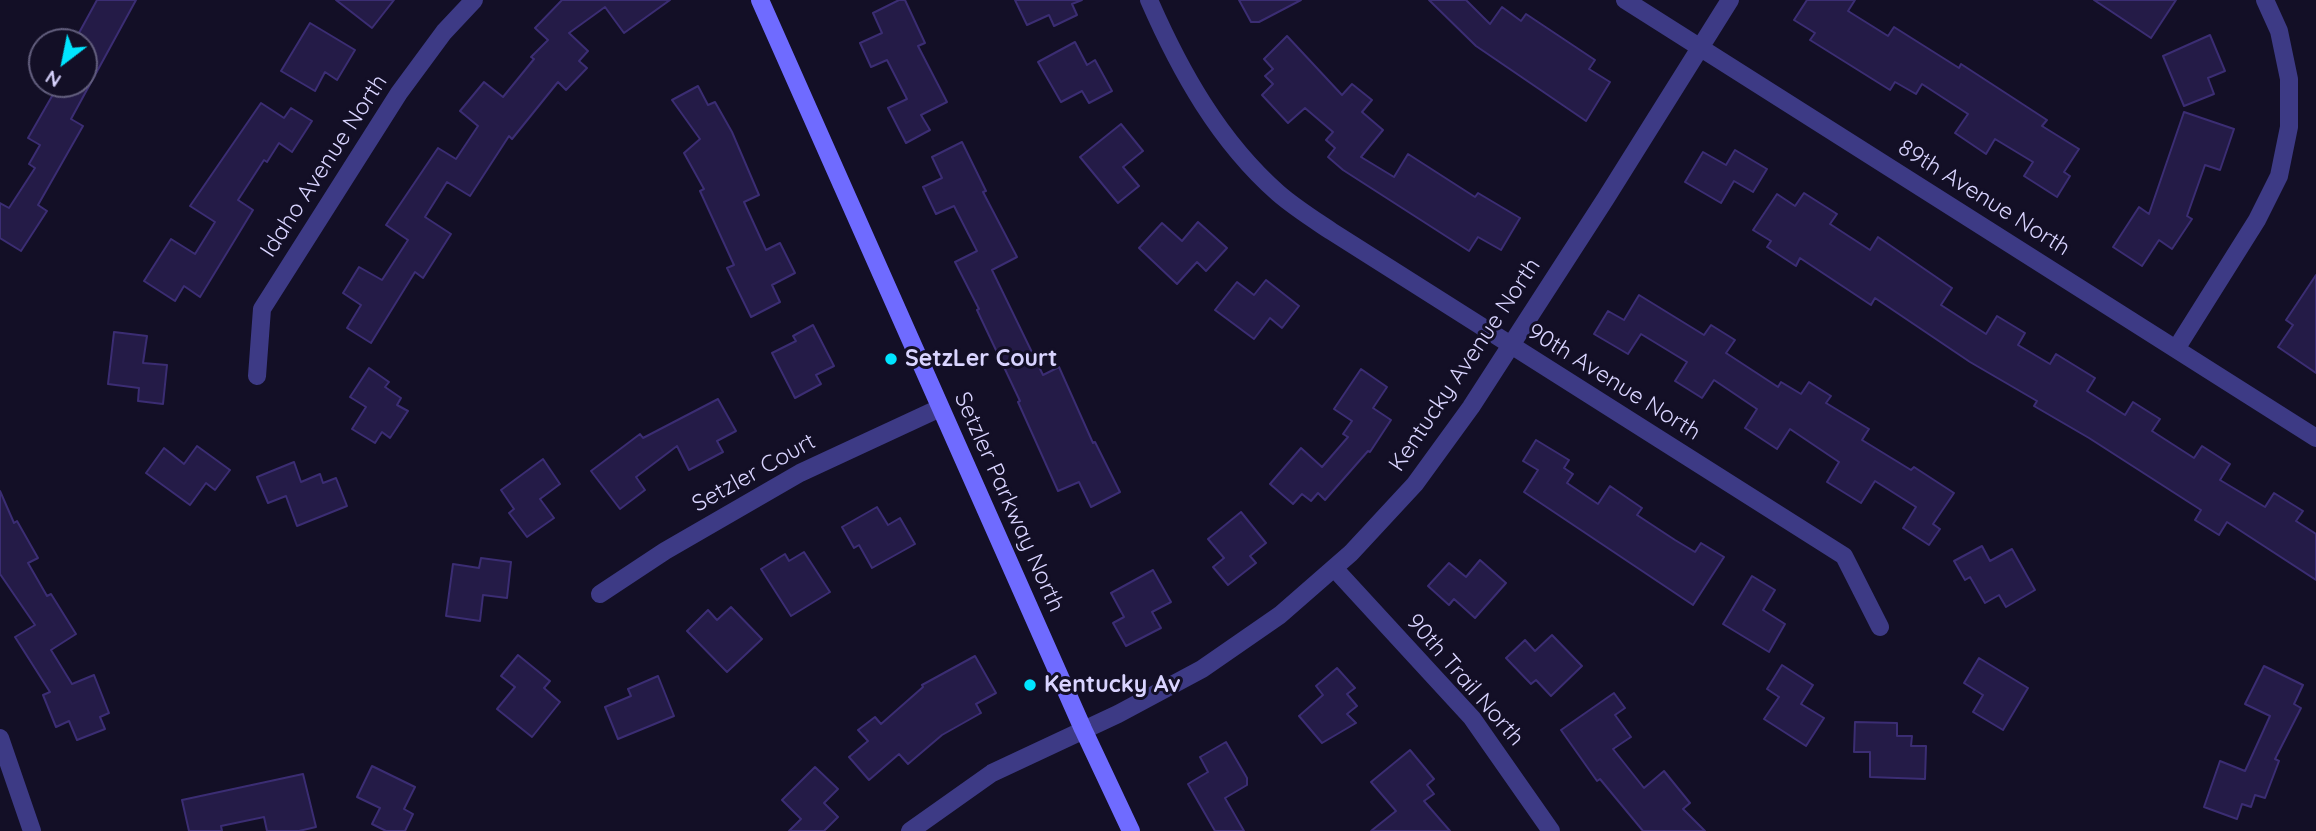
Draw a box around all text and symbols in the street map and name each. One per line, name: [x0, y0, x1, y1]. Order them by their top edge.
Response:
north arrow: [28, 28, 98, 98]
text: N: [41, 65, 65, 93]
street label: Idaho Avenue North: [255, 70, 393, 262]
street label: 89th Avenue North: [1893, 134, 2075, 262]
street label: Kentucky Avenue North: [1383, 253, 1547, 477]
street label: 90th Avenue North: [1522, 318, 1706, 446]
place label: SetzLer Court: [905, 345, 1057, 373]
marker: SetzLer Court: [883, 351, 899, 367]
street label: Setzler Parkway North: [948, 388, 1070, 616]
street label: Setzler Court: [688, 428, 820, 518]
street label: 90th Trail North: [1400, 608, 1530, 752]
place label: Kentucky Av: [1044, 671, 1181, 699]
marker: Kentucky Av: [1022, 677, 1038, 693]

